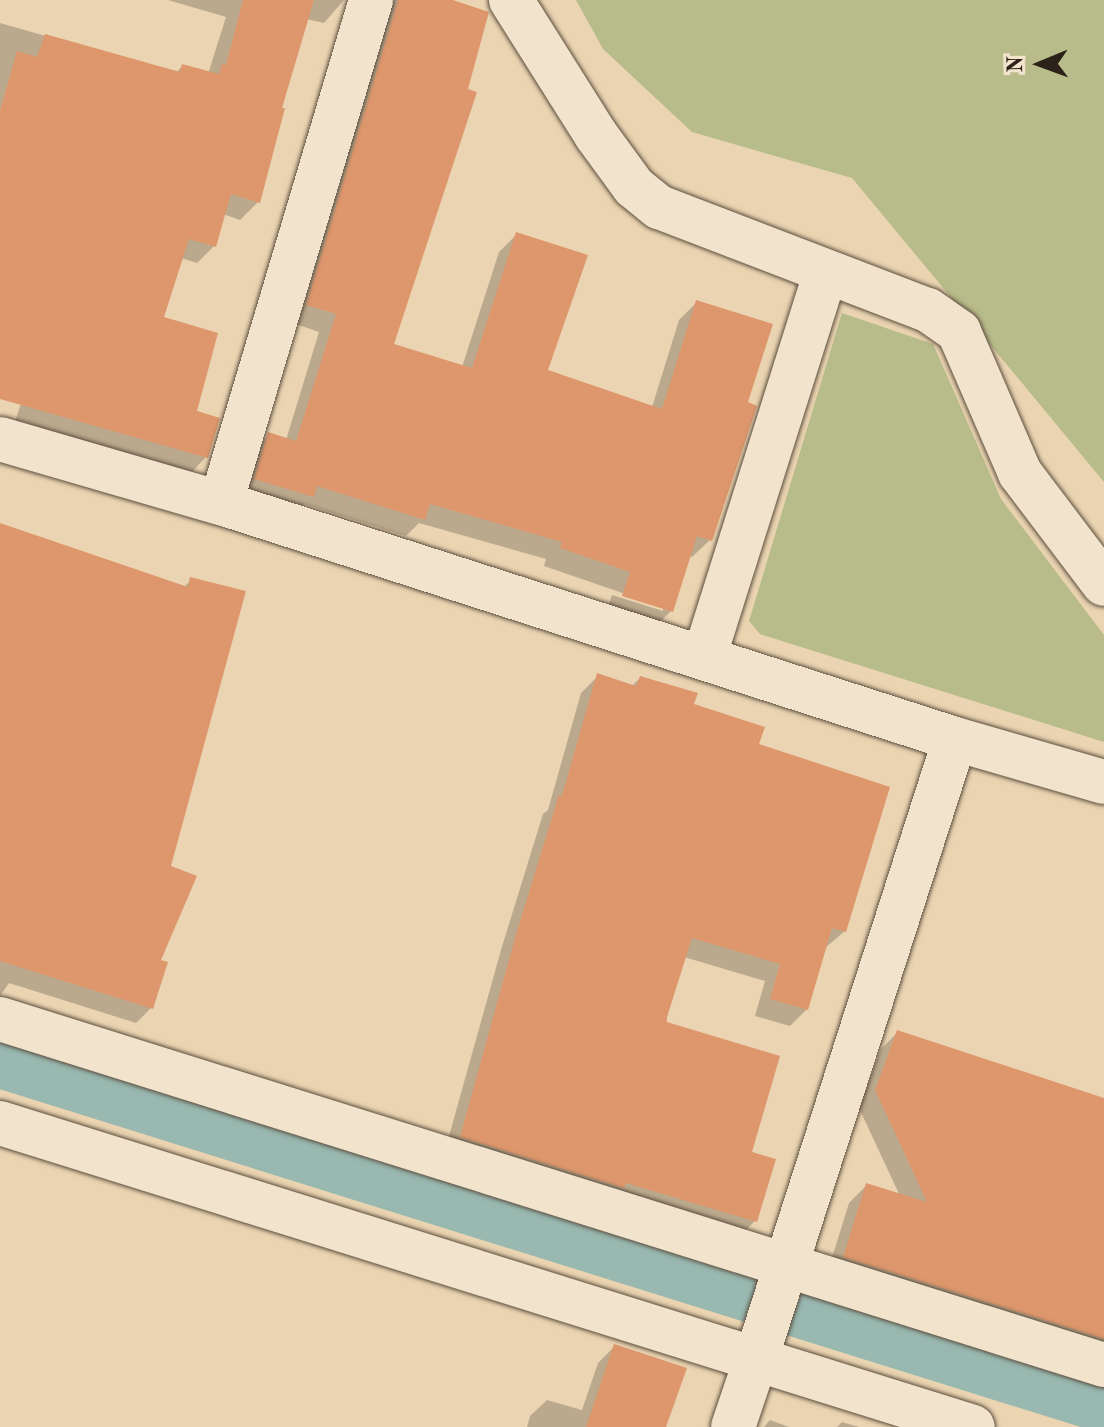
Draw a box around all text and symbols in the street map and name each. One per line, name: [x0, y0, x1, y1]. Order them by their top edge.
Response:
north arrow: [1000, 24, 1080, 104]
text: N: [1005, 56, 1027, 73]

